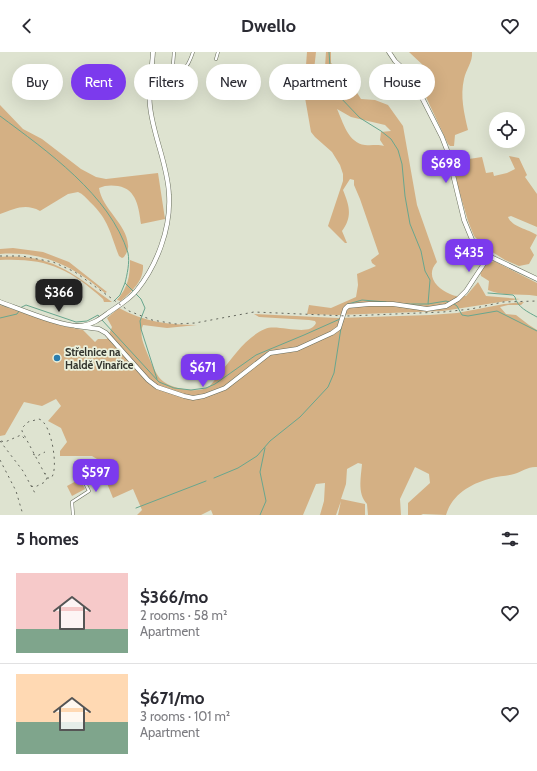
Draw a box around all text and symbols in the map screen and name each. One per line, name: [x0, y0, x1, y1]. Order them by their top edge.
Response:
icon: back: [16, 15, 38, 37]
text: Dwello: [241, 15, 296, 37]
icon: heart: [499, 15, 521, 37]
chip: Buy: [12, 64, 63, 100]
chip: Rent: [71, 64, 126, 100]
chip: Filters: [134, 64, 198, 100]
chip: New: [206, 64, 261, 100]
chip: Apartment: [269, 64, 361, 100]
chip: House: [369, 64, 435, 100]
map controls: [489, 112, 525, 148]
button: locate: [489, 112, 525, 148]
pin: $698: [422, 150, 470, 184]
text: $698: [431, 155, 461, 171]
pin: $435: [445, 239, 493, 273]
text: $435: [454, 244, 484, 260]
pin: $366: [35, 279, 83, 313]
text: $366: [44, 284, 74, 300]
place label: Střelnice na Haldě Vinařice: [65, 345, 134, 372]
marker: Střelnice na Haldě Vinařice: [52, 353, 62, 363]
pin: $671: [179, 354, 227, 388]
text: $671: [190, 359, 216, 375]
pin: $597: [72, 459, 120, 493]
text: $597: [82, 464, 110, 480]
icon: filters: [499, 528, 521, 550]
text: 5 homes: [16, 529, 79, 549]
text: $366/mo: [140, 587, 208, 607]
icon: home: [48, 589, 96, 637]
icon: heart: [499, 602, 521, 624]
text: 2 rooms · 58 m²: [140, 607, 227, 623]
text: Apartment: [140, 623, 200, 639]
text: $671/mo: [140, 688, 204, 708]
icon: home: [48, 690, 96, 738]
icon: heart: [499, 703, 521, 725]
text: 3 rooms · 101 m²: [140, 708, 230, 724]
text: Apartment: [140, 724, 200, 740]

